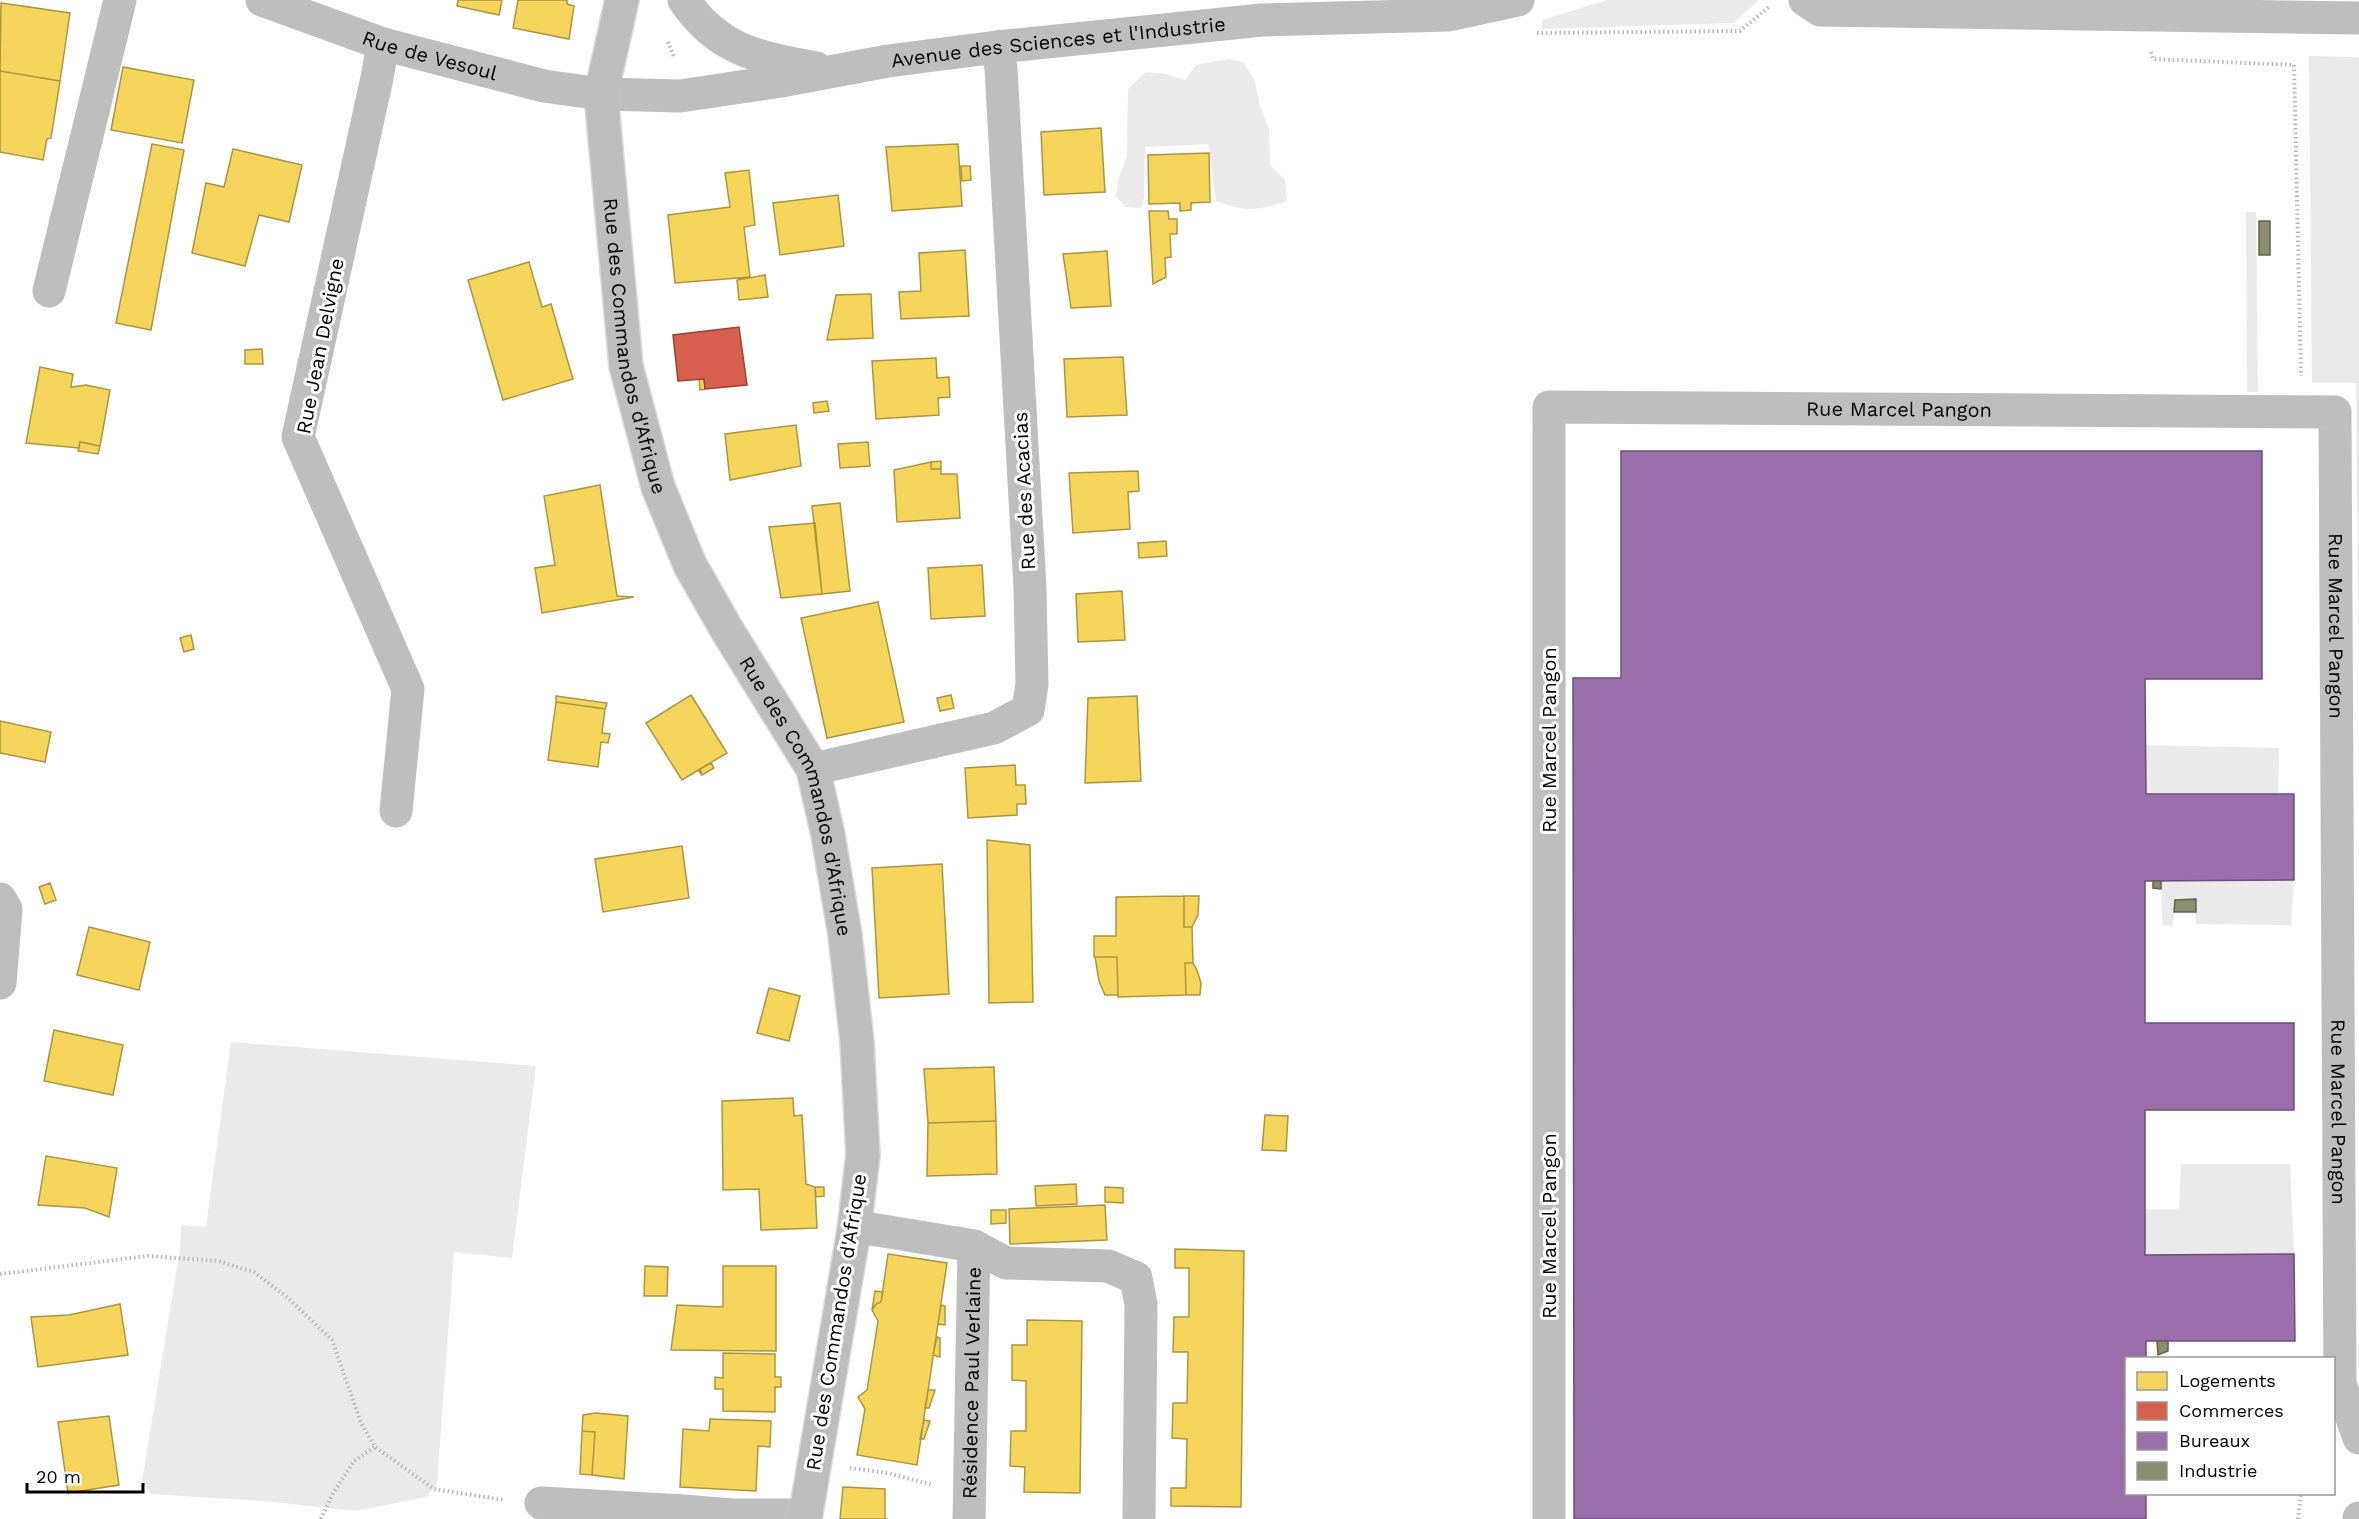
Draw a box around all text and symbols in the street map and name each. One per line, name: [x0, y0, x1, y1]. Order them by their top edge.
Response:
street label: Avenue des Sciences et l'Industrie: [890, 12, 1227, 73]
street label: Rue de Vesoul: [359, 26, 500, 85]
street label: Rue des Commandos d'Afrique: [599, 197, 672, 498]
street label: Rue Jean Delvigne: [291, 256, 349, 436]
street label: Rue Marcel Pangon: [1806, 397, 1992, 422]
street label: Rue des Acacias: [1008, 411, 1040, 571]
street label: Rue Marcel Pangon: [2324, 533, 2349, 719]
street label: Rue Marcel Pangon: [1537, 647, 1561, 833]
street label: Rue des Commandos d'Afrique: [734, 652, 857, 938]
street label: Rue Marcel Pangon: [2326, 1019, 2351, 1205]
street label: Rue Marcel Pangon: [1537, 1133, 1561, 1319]
street label: Rue des Commandos d'Afrique: [801, 1172, 871, 1472]
street label: Résidence Paul Verlaine: [957, 1267, 986, 1499]
legend: [2125, 1357, 2335, 1495]
text: Logements: [2179, 1370, 2276, 1391]
text: Commerces: [2179, 1400, 2284, 1421]
text: Bureaux: [2179, 1430, 2250, 1451]
scale bar: [27, 1456, 142, 1494]
text: Industrie: [2179, 1460, 2257, 1481]
text: 20 m: [36, 1466, 81, 1487]

